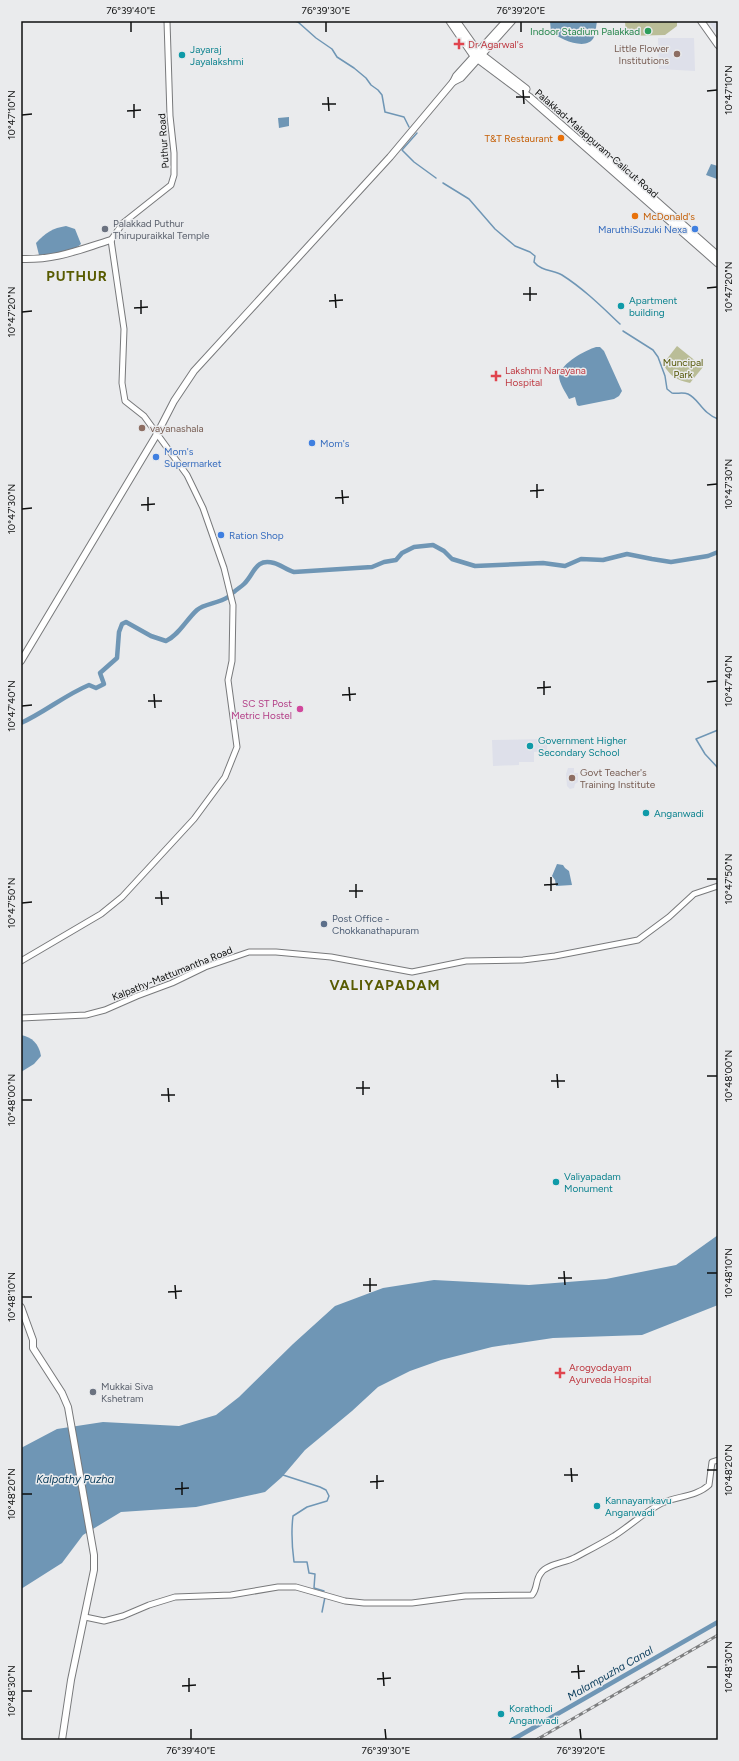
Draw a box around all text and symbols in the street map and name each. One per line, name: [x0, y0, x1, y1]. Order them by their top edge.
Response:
text: 76°39'40"E: [106, 4, 156, 17]
text: 76°39'30"E: [302, 4, 350, 17]
text: 76°39'20"E: [497, 4, 546, 17]
place label: Indoor Stadium Palakkad: [530, 25, 640, 38]
marker: Indoor Stadium Palakkad: [643, 26, 653, 36]
marker: Dr Agarwal's: [453, 38, 465, 50]
place label: Dr Agarwal's: [468, 38, 524, 51]
place label: Little Flower Institutions: [614, 42, 670, 67]
place label: Jayaraj Jayalakshmi: [190, 43, 244, 68]
marker: Little Flower Institutions: [672, 49, 682, 59]
marker: Jayaraj Jayalakshmi: [177, 50, 187, 60]
text: 10°47'10"N: [722, 65, 735, 115]
street label: Palakkad-Malappuram-Calicut Road: [532, 86, 661, 201]
text: 10°47'10"N: [5, 90, 18, 140]
street label: Puthur Road: [155, 113, 172, 169]
place label: T&T Restaurant: [484, 132, 553, 145]
marker: T&T Restaurant: [556, 133, 566, 143]
place label: McDonald's: [643, 210, 695, 223]
marker: McDonald's: [630, 211, 640, 221]
place label: Palakkad Puthur Thirupuraikkal Temple: [113, 217, 210, 242]
place label: MaruthiSuzuki Nexa: [598, 223, 687, 236]
marker: Palakkad Puthur Thirupuraikkal Temple: [100, 224, 110, 234]
marker: MaruthiSuzuki Nexa: [690, 224, 700, 234]
text: 10°47'20"N: [722, 262, 735, 312]
district label: PUTHUR: [46, 268, 108, 285]
text: 10°47'20"N: [5, 287, 18, 337]
place label: Apartment building: [629, 294, 677, 319]
marker: Apartment building: [616, 301, 626, 311]
park label: Muncipal Park: [663, 356, 703, 381]
place label: Lakshmi Narayana Hospital: [505, 364, 586, 389]
marker: Lakshmi Narayana Hospital: [490, 370, 502, 382]
place label: vayanashala: [150, 422, 204, 435]
marker: vayanashala: [137, 423, 147, 433]
place label: Mom's: [320, 437, 350, 450]
marker: Mom's: [307, 438, 317, 448]
place label: Mom's Supermarket: [164, 445, 222, 470]
marker: Mom's Supermarket: [151, 452, 161, 462]
text: 10°47'30"N: [722, 459, 735, 509]
text: 10°47'30"N: [5, 484, 18, 534]
place label: Ration Shop: [229, 529, 284, 542]
marker: Ration Shop: [216, 530, 226, 540]
text: 10°47'40"N: [722, 655, 735, 707]
text: 10°47'40"N: [5, 680, 18, 732]
place label: SC ST Post Metric Hostel: [231, 697, 292, 722]
marker: SC ST Post Metric Hostel: [295, 704, 305, 714]
place label: Government Higher Secondary School: [538, 734, 627, 759]
marker: Government Higher Secondary School: [525, 741, 535, 751]
place label: Govt Teacher's Training Institute: [580, 766, 656, 791]
marker: Govt Teacher's Training Institute: [567, 773, 577, 783]
place label: Anganwadi: [654, 807, 704, 820]
marker: Anganwadi: [641, 808, 651, 818]
text: 10°47'50"N: [722, 854, 735, 904]
text: 10°47'50"N: [5, 878, 18, 928]
place label: Post Office - Chokkanathapuram: [332, 912, 419, 937]
marker: Post Office - Chokkanathapuram: [319, 919, 329, 929]
street label: Kalpathy-Mattumantha Road: [110, 943, 234, 1004]
district label: VALIYAPADAM: [330, 977, 440, 994]
text: 10°48'00"N: [722, 1050, 735, 1102]
text: 10°48'00"N: [5, 1074, 18, 1126]
place label: Valiyapadam Monument: [564, 1170, 621, 1195]
marker: Valiyapadam Monument: [551, 1177, 561, 1187]
text: 10°48'10"N: [722, 1248, 735, 1298]
text: 10°48'10"N: [5, 1272, 18, 1322]
place label: Arogyodayam Ayurveda Hospital: [569, 1361, 651, 1386]
marker: Arogyodayam Ayurveda Hospital: [554, 1367, 566, 1379]
place label: Mukkai Siva Kshetram: [101, 1380, 153, 1405]
marker: Mukkai Siva Kshetram: [88, 1387, 98, 1397]
text: 10°48'20"N: [722, 1444, 735, 1496]
text: 10°48'20"N: [5, 1468, 18, 1520]
water label: Kalpathy Puzha: [36, 1473, 114, 1486]
place label: Kannayamkavu Anganwadi: [605, 1494, 672, 1519]
marker: Kannayamkavu Anganwadi: [592, 1501, 602, 1511]
text: 10°48'30"N: [722, 1641, 735, 1693]
water label: Malampuzha Canal: [565, 1643, 656, 1703]
text: 10°48'30"N: [5, 1665, 18, 1717]
place label: Korathodi Anganwadi: [509, 1702, 559, 1727]
marker: Korathodi Anganwadi: [496, 1709, 506, 1719]
text: 76°39'40"E: [166, 1744, 216, 1757]
text: 76°39'30"E: [362, 1744, 410, 1757]
text: 76°39'20"E: [557, 1744, 606, 1757]

